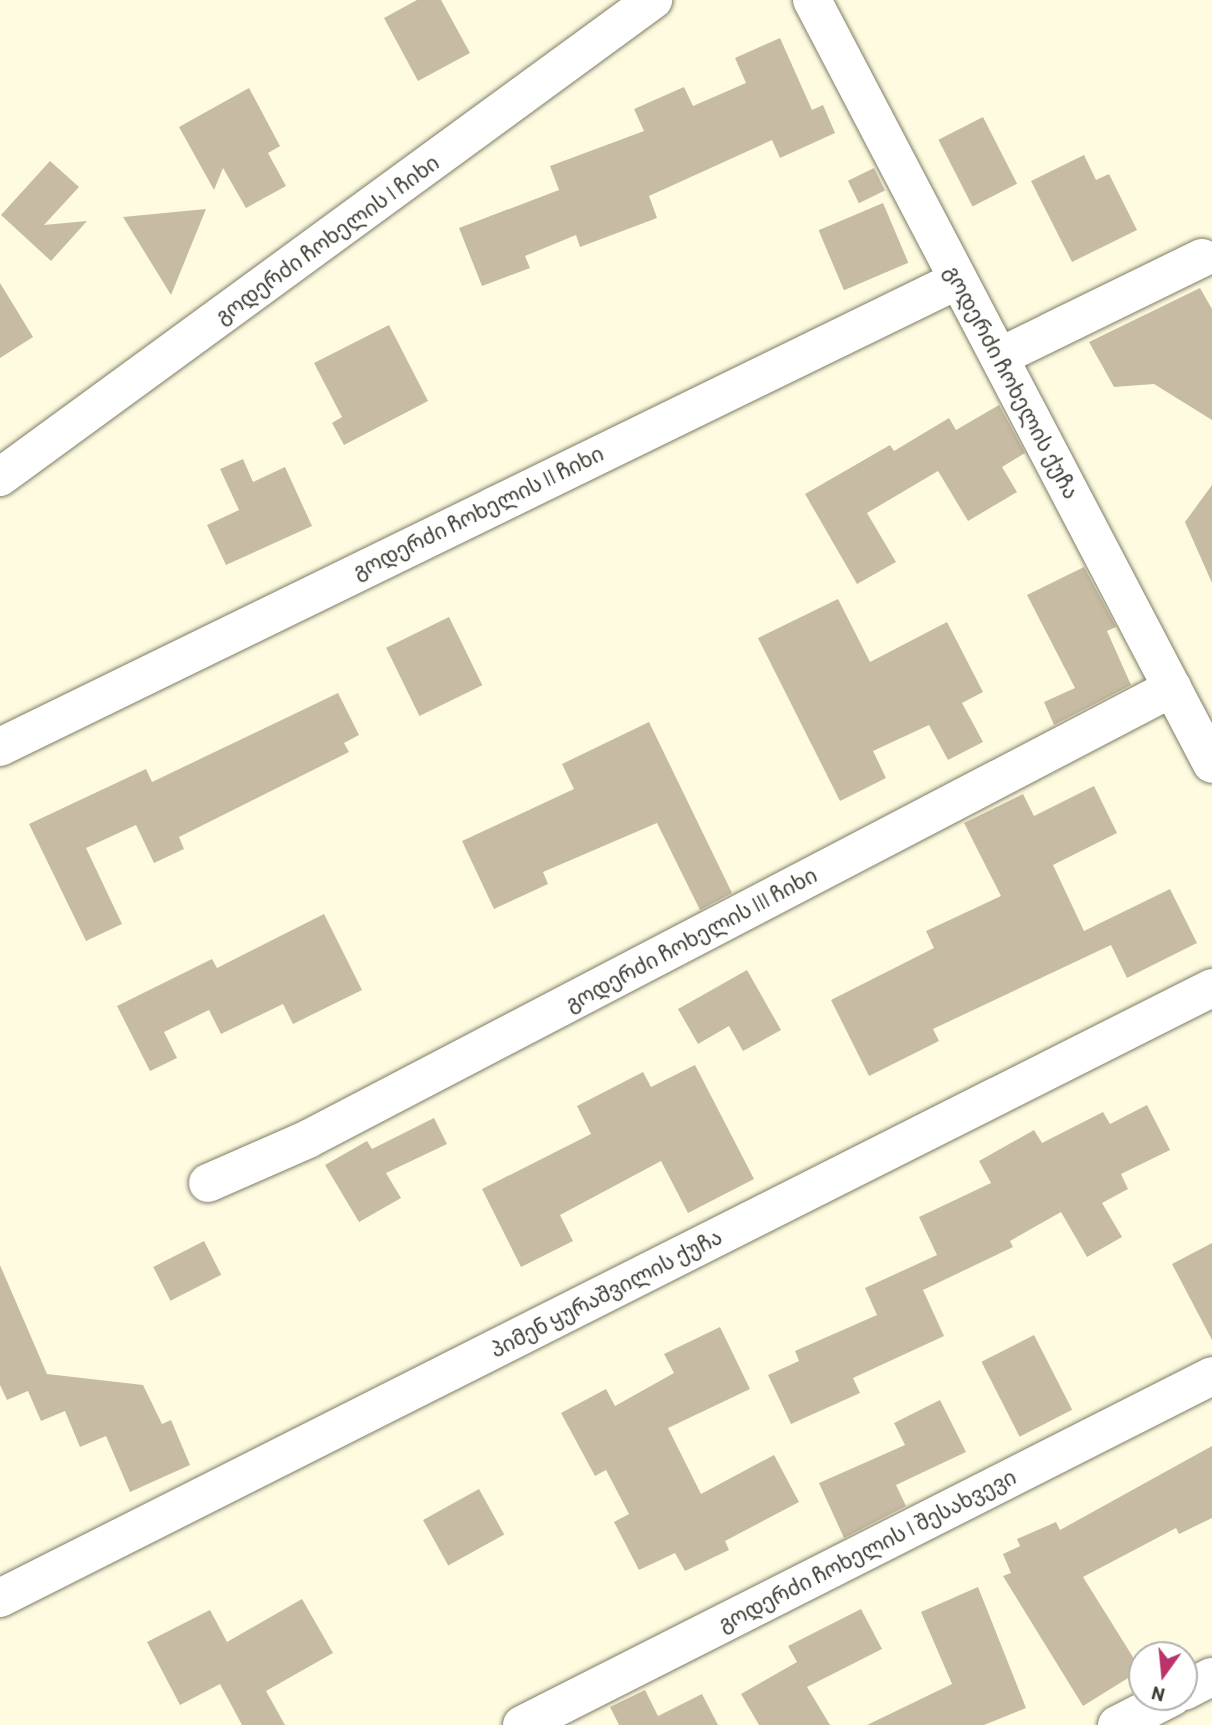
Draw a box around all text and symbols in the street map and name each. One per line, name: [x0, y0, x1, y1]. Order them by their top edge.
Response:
street label: გოდერძი ჩოხელის I ჩიხი: [210, 149, 444, 329]
street label: გოდერძი ჩოხელის ქუჩა: [940, 261, 1084, 503]
street label: გოდერძი ჩოხელის II ჩიხი: [349, 440, 607, 584]
street label: გოდერძი ჩოხელის III ჩიხი: [561, 862, 821, 1016]
street label: პიმენ ყურაშვილის ქუჩა: [486, 1224, 726, 1362]
street label: გოდერძი ჩოხელის I შესახვევი: [714, 1464, 1020, 1636]
north arrow: [1128, 1641, 1198, 1711]
text: N: [1149, 1682, 1167, 1708]

